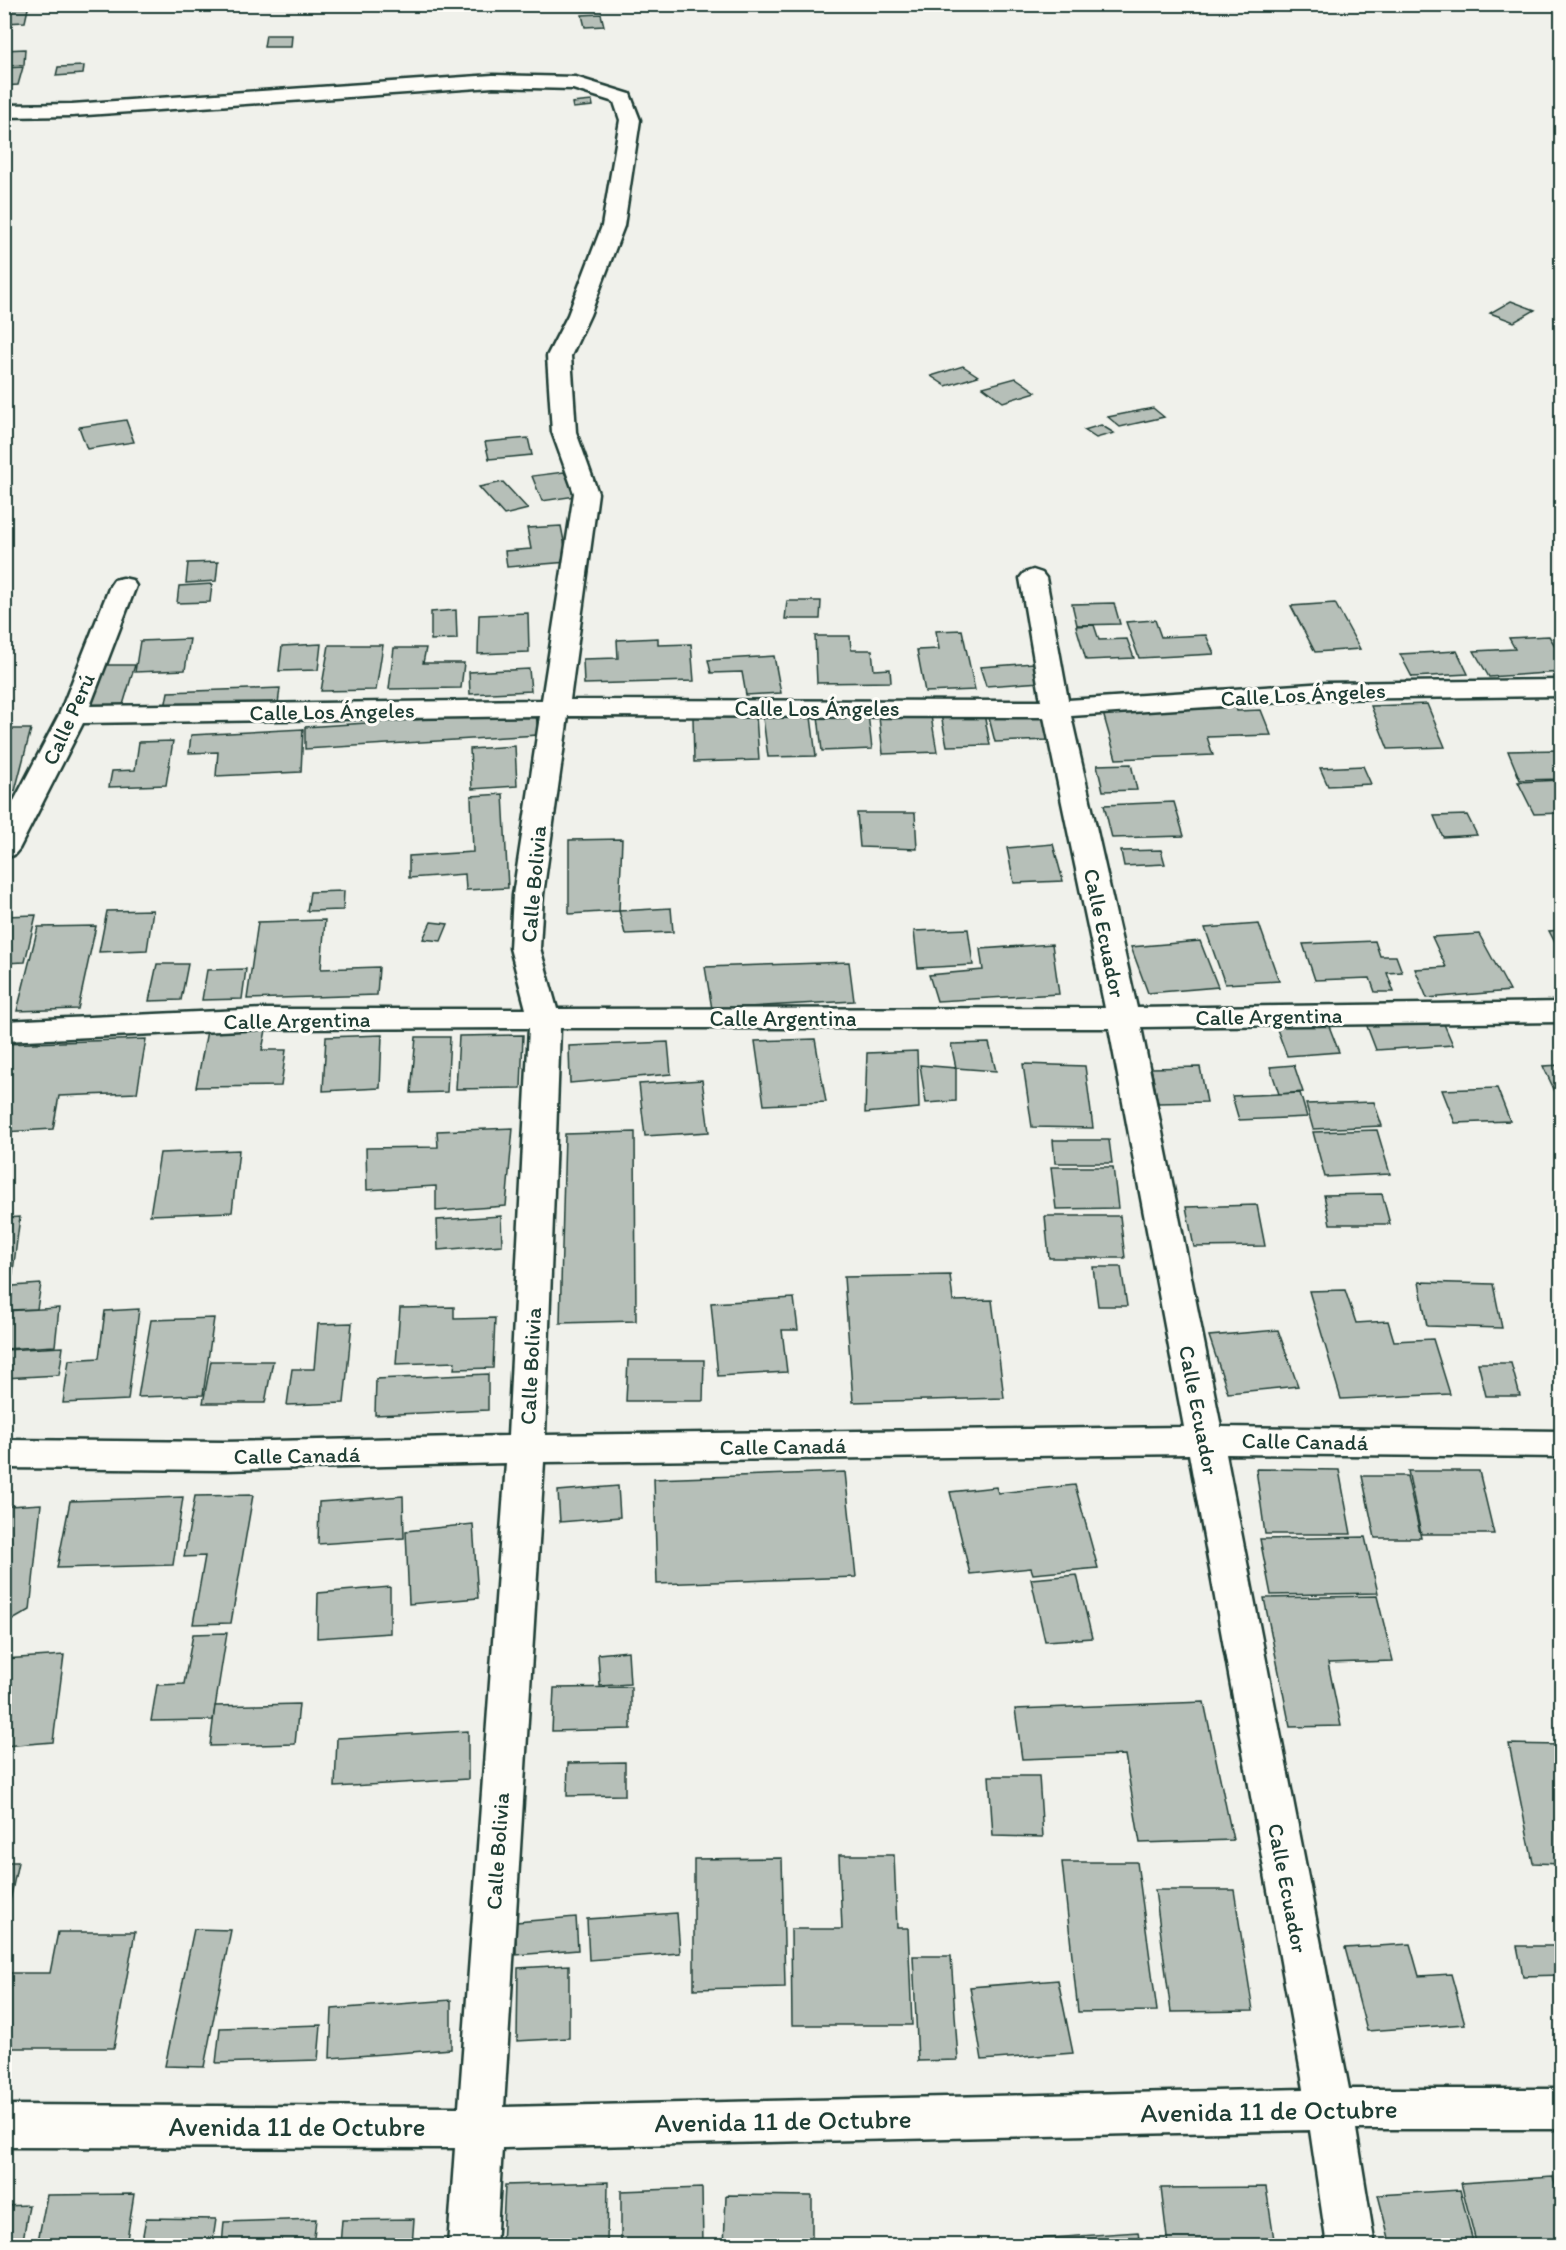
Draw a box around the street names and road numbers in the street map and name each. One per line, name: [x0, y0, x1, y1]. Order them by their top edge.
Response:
street label: Calle Perú: [36, 669, 101, 769]
street label: Calle Los Ángeles: [1220, 677, 1386, 712]
street label: Calle Los Ángeles: [734, 695, 900, 722]
street label: Calle Los Ángeles: [249, 697, 415, 726]
street label: Calle Bolivia: [515, 824, 552, 944]
street label: Calle Ecuador: [1078, 866, 1132, 1001]
street label: Calle Argentina: [1195, 1002, 1343, 1031]
street label: Calle Argentina: [709, 1005, 857, 1032]
street label: Calle Argentina: [223, 1006, 371, 1035]
street label: Calle Bolivia: [514, 1306, 547, 1425]
street label: Calle Ecuador: [1173, 1343, 1224, 1478]
street label: Calle Canadá: [1241, 1427, 1369, 1456]
street label: Calle Canadá: [719, 1432, 847, 1461]
street label: Calle Canadá: [233, 1441, 361, 1470]
street label: Calle Bolivia: [480, 1791, 515, 1911]
street label: Calle Ecuador: [1262, 1821, 1313, 1956]
street label: Avenida 11 de Octubre: [1140, 2092, 1398, 2129]
street label: Avenida 11 de Octubre: [654, 2102, 912, 2139]
street label: Avenida 11 de Octubre: [168, 2110, 426, 2143]

